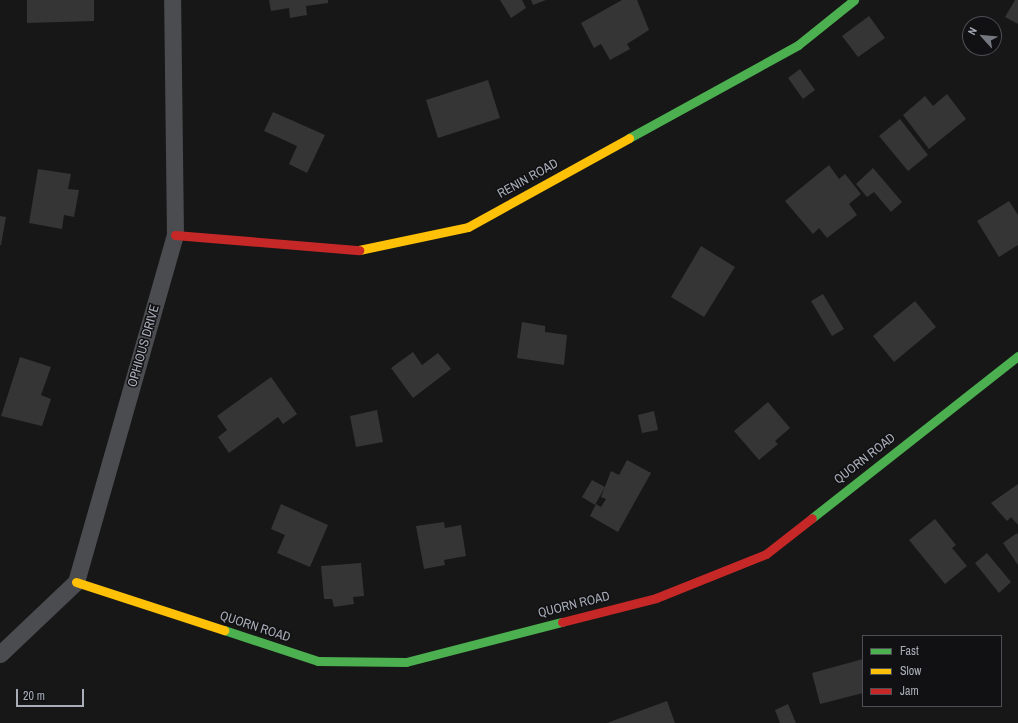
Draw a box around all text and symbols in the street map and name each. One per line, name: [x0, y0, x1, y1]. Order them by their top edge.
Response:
north arrow: [962, 16, 1002, 56]
text: N: [964, 25, 980, 37]
street label: RENIN ROAD: [495, 156, 561, 202]
street label: OPHIOUS DRIVE: [125, 303, 163, 389]
street label: QUORN ROAD: [831, 430, 899, 488]
street label: QUORN ROAD: [536, 589, 612, 621]
street label: QUORN ROAD: [218, 608, 292, 646]
legend: [862, 635, 1002, 707]
text: Fast: [900, 643, 919, 659]
text: Slow: [900, 663, 921, 679]
scale bar: [18, 681, 86, 707]
text: Jam: [900, 683, 919, 699]
text: 20 m: [23, 688, 45, 704]

